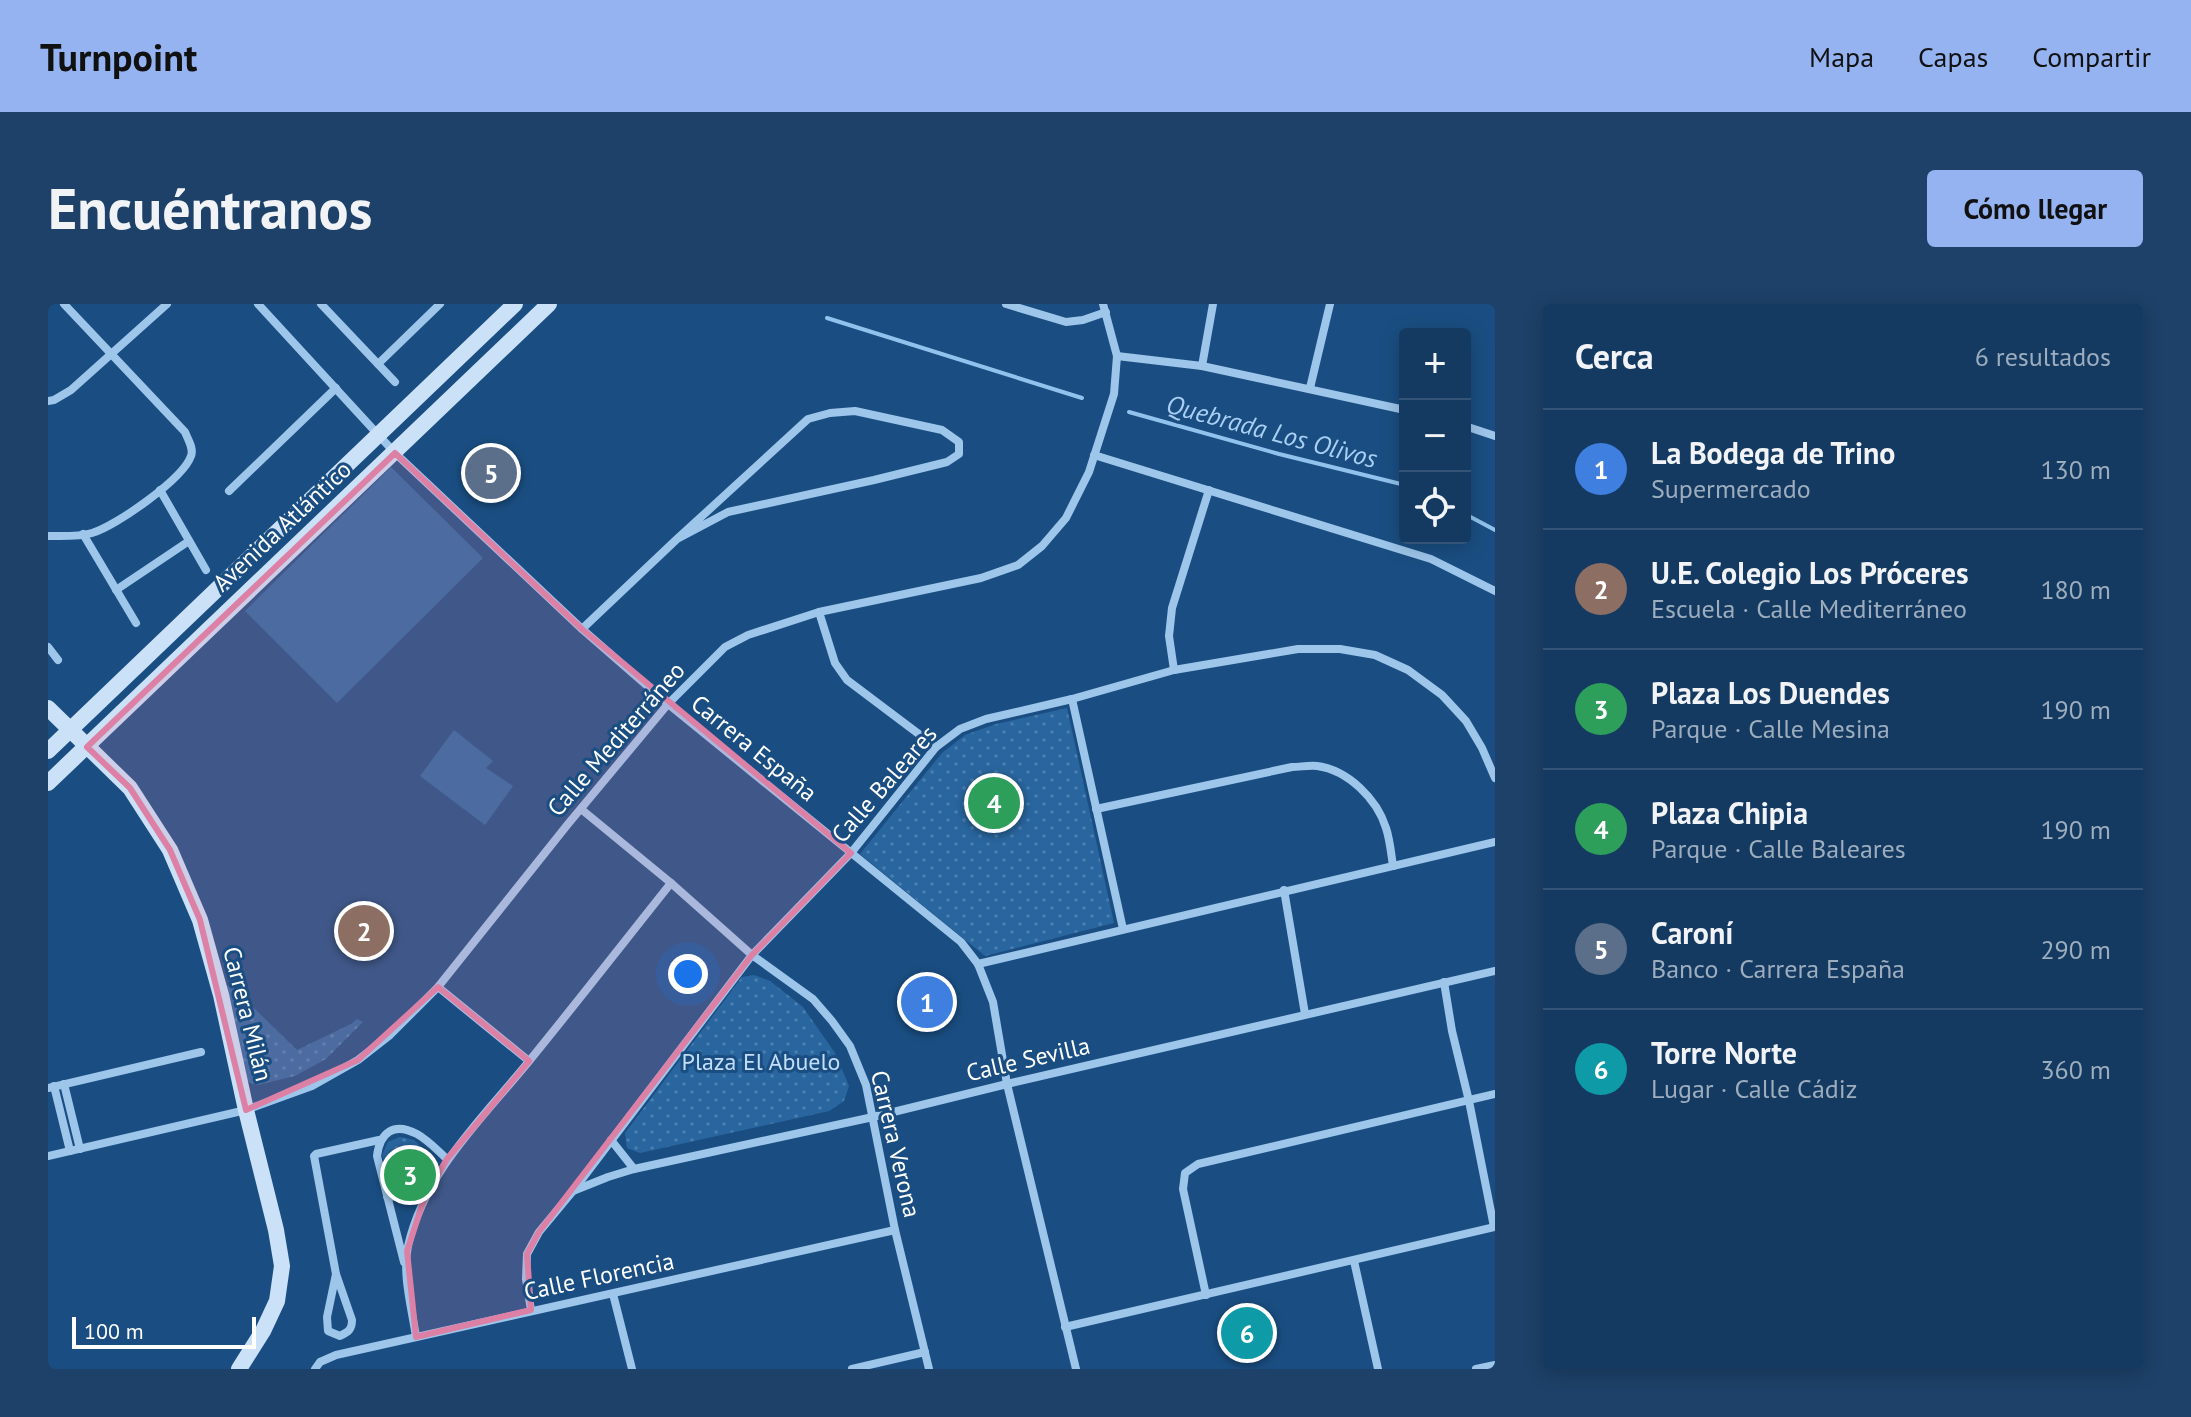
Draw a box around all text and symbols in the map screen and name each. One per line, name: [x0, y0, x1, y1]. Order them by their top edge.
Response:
text: Turnpoint: [40, 32, 197, 81]
text: Mapa: [1809, 38, 1874, 75]
text: Capas: [1918, 38, 1988, 75]
text: Compartir: [2032, 38, 2151, 75]
button: Cómo llegar: [1927, 170, 2143, 247]
text: Encuéntranos: [48, 172, 372, 244]
map controls: [1399, 328, 1471, 544]
button: +: [1399, 328, 1471, 400]
text: Cerca: [1575, 334, 1654, 378]
text: 6 resultados: [1975, 340, 2111, 373]
water label: Quebrada Los Olivos: [1163, 387, 1382, 475]
button: −: [1399, 400, 1471, 472]
text: La Bodega de Trino: [1651, 433, 1895, 472]
pin: 5: [465, 443, 517, 503]
text: 1: [1594, 453, 1608, 486]
text: 130 m: [2040, 453, 2111, 486]
street label: Avenida Atlántico: [206, 454, 358, 598]
button: locate: [1399, 472, 1471, 544]
text: Supermercado: [1651, 472, 1811, 505]
text: U.E. Colegio Los Próceres: [1651, 553, 1969, 592]
text: 2: [1594, 573, 1608, 606]
text: 180 m: [2040, 573, 2111, 606]
text: Escuela · Calle Mediterráneo: [1651, 592, 1967, 625]
street label: Calle Mediterráneo: [540, 655, 692, 823]
text: Plaza Los Duendes: [1651, 673, 1890, 712]
street label: Carrera España: [685, 688, 823, 808]
text: 3: [1594, 693, 1608, 726]
text: 190 m: [2040, 693, 2111, 726]
text: Parque · Calle Mesina: [1651, 712, 1890, 745]
street label: Calle Baleares: [825, 719, 943, 849]
pin: 4: [968, 773, 1020, 833]
text: Plaza Chipia: [1651, 793, 1808, 832]
text: 4: [1594, 813, 1608, 846]
text: 190 m: [2040, 813, 2111, 846]
text: Parque · Calle Baleares: [1651, 832, 1906, 865]
pin: 2: [338, 901, 390, 961]
text: Caroní: [1651, 913, 1733, 952]
text: 5: [1594, 933, 1608, 966]
text: 290 m: [2040, 933, 2111, 966]
street label: Carrera Milán: [216, 943, 280, 1085]
text: Banco · Carrera España: [1651, 952, 1905, 985]
your location: [668, 954, 708, 994]
pin: 1: [901, 972, 953, 1032]
street label: Calle Sevilla: [963, 1030, 1093, 1088]
text: Torre Norte: [1651, 1033, 1797, 1072]
park label: Plaza El Abuelo: [682, 1046, 840, 1077]
text: 6: [1594, 1053, 1608, 1086]
text: 360 m: [2040, 1053, 2111, 1086]
street label: Carrera Verona: [864, 1067, 928, 1221]
text: Lugar · Calle Cádiz: [1651, 1072, 1857, 1105]
pin: 3: [384, 1145, 436, 1205]
street label: Calle Florencia: [521, 1245, 677, 1307]
pin: 6: [1221, 1303, 1273, 1363]
scale bar: [72, 1313, 256, 1349]
text: 100 m: [84, 1317, 144, 1345]

